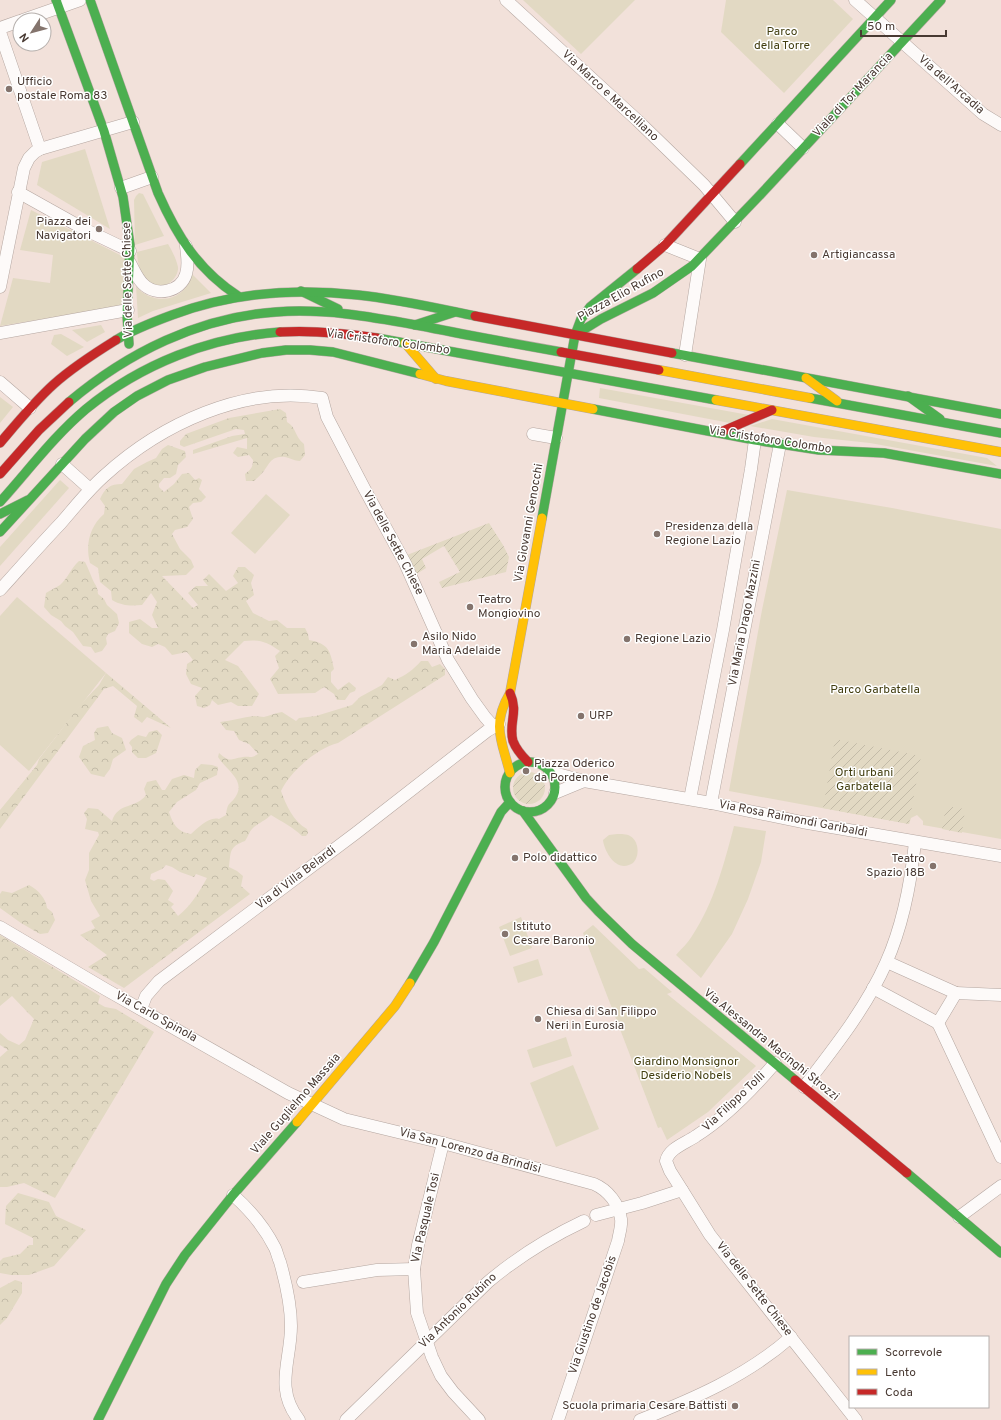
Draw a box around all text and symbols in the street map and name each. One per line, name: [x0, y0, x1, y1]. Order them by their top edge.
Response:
north arrow: [12, 12, 52, 52]
scale bar: [861, 12, 946, 38]
text: 50 m: [867, 19, 895, 35]
park label: Parco della Torre: [754, 24, 810, 54]
text: N: [17, 30, 33, 45]
street label: Via Marco e Marcelliano: [558, 47, 662, 145]
street label: Viale di Tor Marancia: [809, 49, 897, 141]
street label: Via dell'Arcadia: [914, 52, 988, 118]
place label: Ufficio postale Roma 83: [17, 74, 107, 104]
marker: Ufficio postale Roma 83: [4, 84, 14, 94]
place label: Piazza dei Navigatori: [36, 214, 91, 244]
street label: Via delle Sette Chiese: [119, 222, 137, 338]
marker: Piazza dei Navigatori: [94, 224, 104, 234]
place label: Artigiancassa: [822, 247, 895, 263]
marker: Artigiancassa: [809, 250, 819, 260]
street label: Piazza Elio Rufino: [575, 265, 667, 325]
street label: Via Cristoforo Colombo: [325, 325, 451, 359]
street label: Via Cristoforo Colombo: [707, 422, 833, 458]
street label: Via Giovanni Genocchi: [511, 462, 547, 584]
street label: Via delle Sette Chiese: [359, 488, 427, 598]
place label: Presidenza della Regione Lazio: [665, 519, 753, 549]
marker: Presidenza della Regione Lazio: [652, 529, 662, 539]
street label: Via Maria Drago Mazzini: [725, 558, 765, 688]
place label: Teatro Mongiovino: [478, 592, 541, 622]
marker: Teatro Mongiovino: [465, 602, 475, 612]
place label: Asilo Nido Maria Adelaide: [422, 629, 501, 659]
place label: Regione Lazio: [635, 631, 711, 647]
marker: Regione Lazio: [622, 634, 632, 644]
marker: Asilo Nido Maria Adelaide: [409, 639, 419, 649]
park label: Parco Garbatella: [830, 682, 920, 698]
place label: URP: [589, 708, 613, 724]
marker: URP: [576, 711, 586, 721]
place label: Piazza Oderico da Pordenone: [534, 756, 615, 786]
park label: Orti urbani Garbatella: [835, 765, 893, 795]
marker: Piazza Oderico da Pordenone: [521, 766, 531, 776]
street label: Via Rosa Raimondi Garibaldi: [717, 797, 869, 841]
street label: Via di Villa Belardi: [253, 843, 339, 913]
place label: Polo didattico: [523, 850, 597, 866]
place label: Teatro Spazio 18B: [866, 851, 925, 881]
marker: Polo didattico: [510, 853, 520, 863]
marker: Teatro Spazio 18B: [928, 861, 938, 871]
place label: Istituto Cesare Baronio: [513, 919, 595, 949]
marker: Istituto Cesare Baronio: [500, 929, 510, 939]
street label: Via Alessandra Macinghi Strozzi: [700, 985, 842, 1105]
street label: Via Carlo Spinola: [112, 988, 200, 1046]
place label: Chiesa di San Filippo Neri in Eurosia: [546, 1004, 657, 1034]
marker: Chiesa di San Filippo Neri in Eurosia: [533, 1014, 543, 1024]
street label: Viale Guglielmo Massaia: [248, 1050, 344, 1158]
park label: Giardino Monsignor Desiderio Nobels: [633, 1054, 739, 1084]
street label: Via Filippo Tolli: [699, 1069, 769, 1135]
street label: Via San Lorenzo da Brindisi: [397, 1124, 543, 1178]
street label: Via Pasquale Tosi: [408, 1171, 444, 1265]
street label: Via delle Sette Chiese: [712, 1238, 796, 1340]
street label: Via Giustino de Jacobis: [565, 1253, 621, 1377]
street label: Via Antonio Rubino: [416, 1269, 501, 1352]
legend: [849, 1336, 989, 1408]
text: Scorrevole: [885, 1345, 942, 1361]
text: Lento: [885, 1365, 916, 1381]
text: Coda: [885, 1385, 913, 1401]
place label: Scuola primaria Cesare Battisti: [562, 1398, 727, 1414]
marker: Scuola primaria Cesare Battisti: [730, 1401, 740, 1411]

